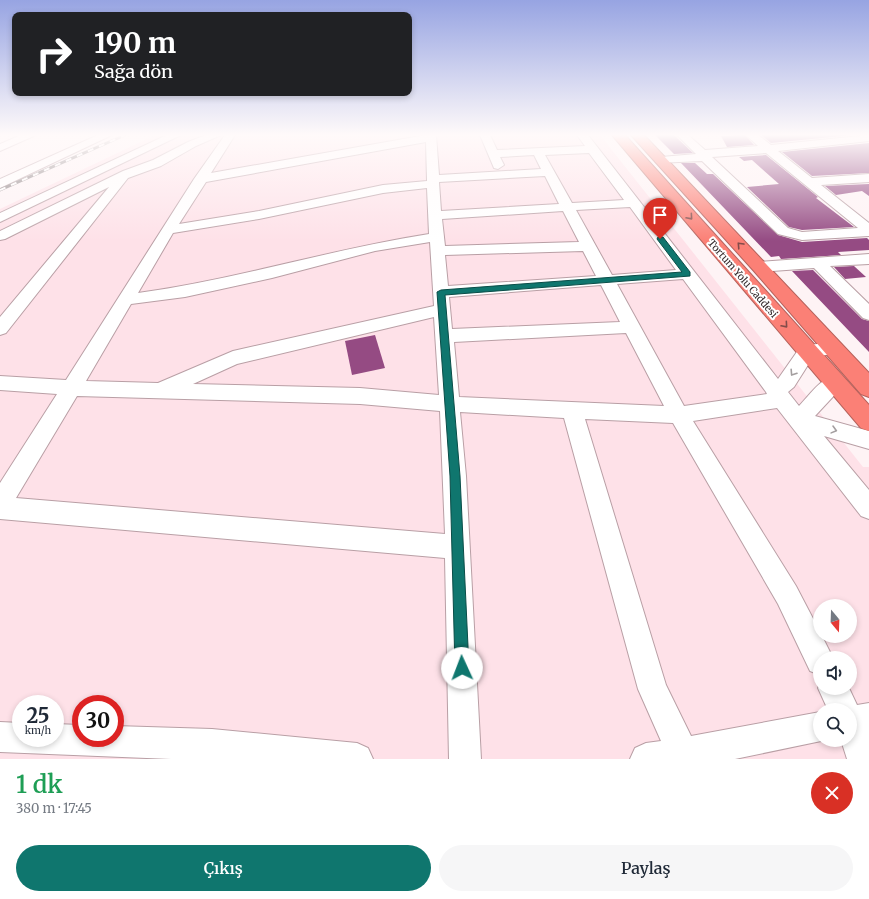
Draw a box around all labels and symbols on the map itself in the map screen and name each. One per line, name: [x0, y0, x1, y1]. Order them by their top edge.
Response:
pin: [643, 198, 677, 239]
one-way arrow: [685, 212, 692, 220]
street label: Tortum Yolu Caddesi: [705, 236, 780, 320]
one-way arrow: [737, 242, 745, 250]
one-way arrow: [780, 321, 787, 328]
one-way arrow: [791, 368, 798, 375]
one-way arrow: [830, 425, 837, 434]
north arrow: [813, 599, 857, 643]
position arrow: [441, 647, 483, 689]
speed limit sign: 30: [72, 695, 124, 747]

